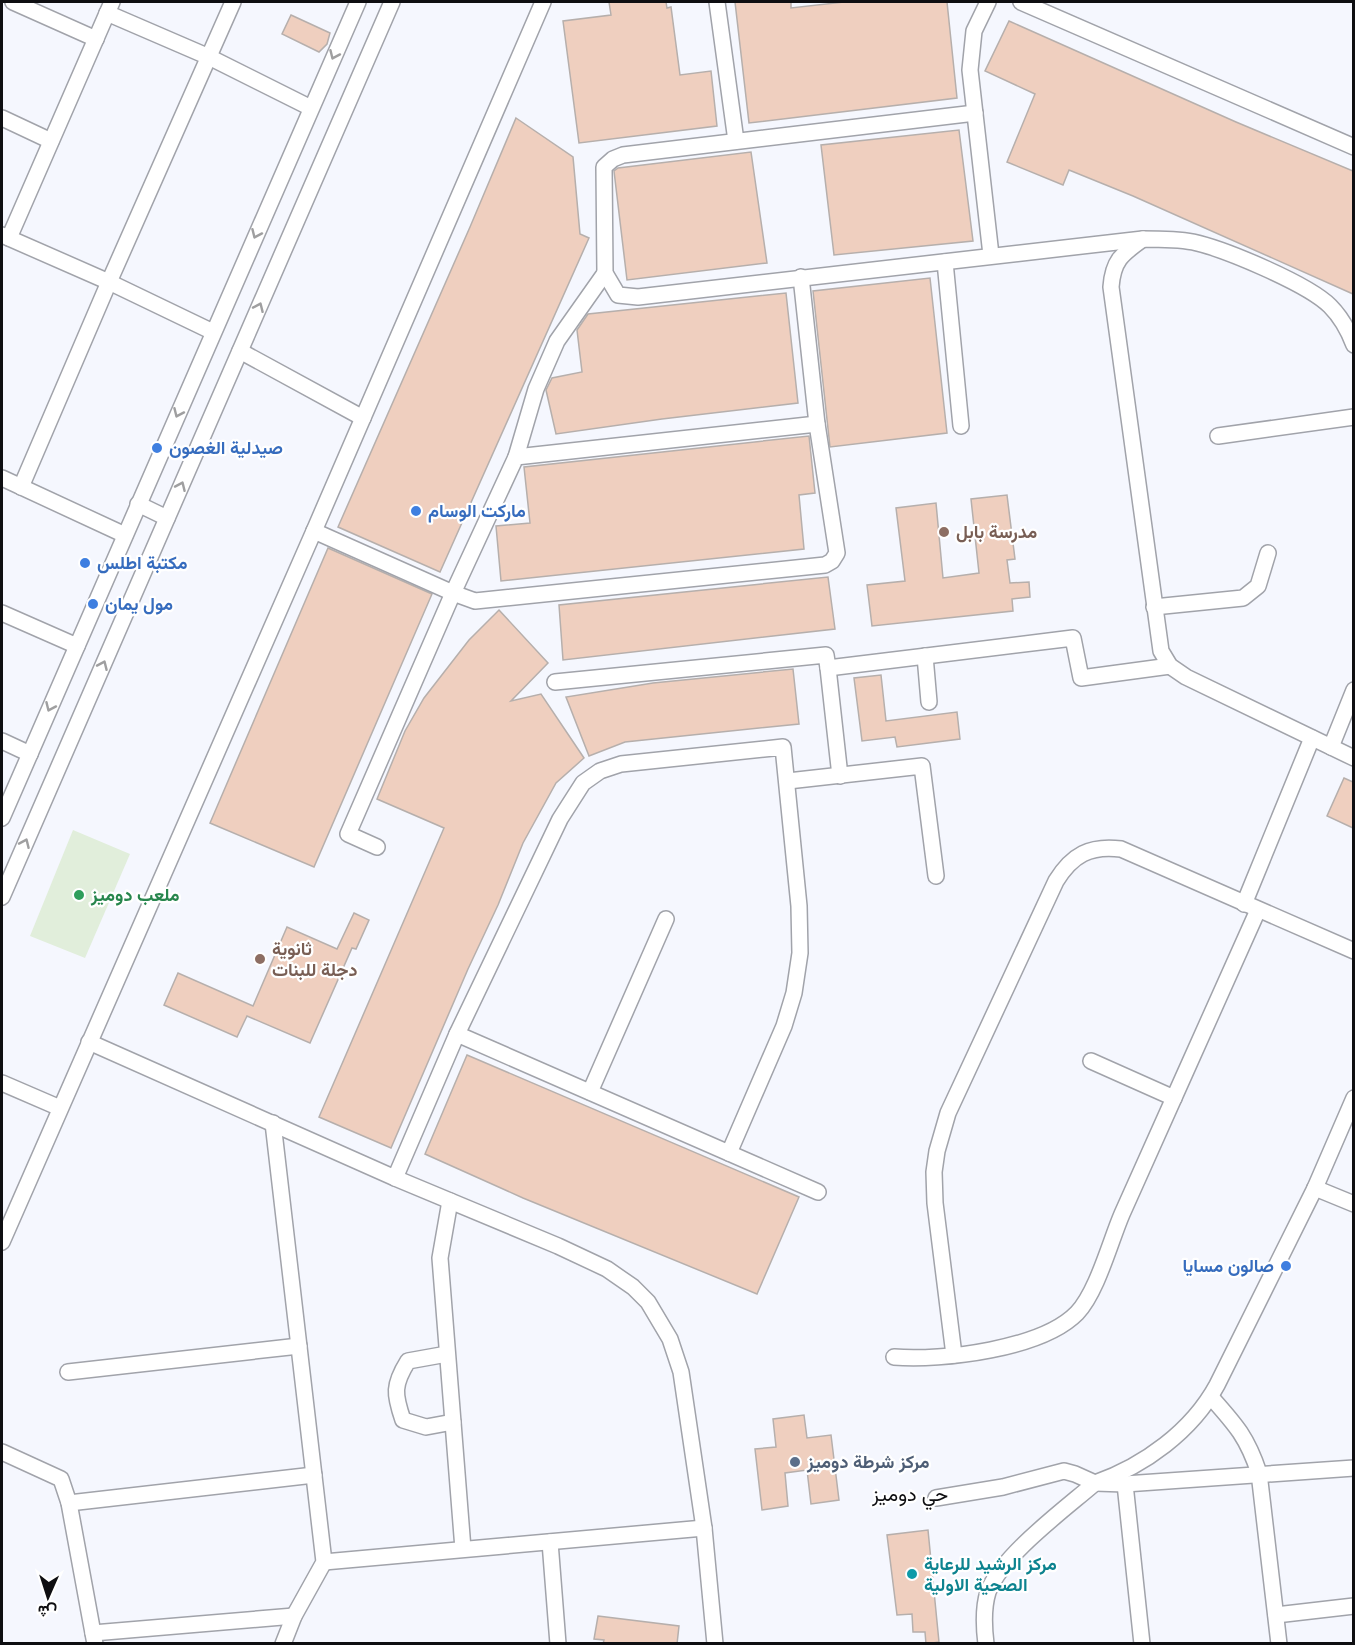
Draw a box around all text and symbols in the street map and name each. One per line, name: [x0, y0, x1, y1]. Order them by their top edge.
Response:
one-way arrow: [330, 49, 342, 60]
one-way arrow: [252, 227, 264, 238]
one-way arrow: [252, 303, 264, 314]
one-way arrow: [174, 406, 186, 417]
place label: صيدلية الغصون: [169, 438, 283, 459]
marker: صيدلية الغصون: [150, 441, 164, 455]
one-way arrow: [174, 481, 186, 492]
place label: ماركت الوسام: [428, 501, 526, 523]
marker: ماركت الوسام: [409, 504, 423, 518]
place label: مدرسة بابل: [956, 522, 1037, 543]
marker: مدرسة بابل: [937, 525, 951, 539]
place label: مكتبة اطلس: [97, 553, 188, 574]
marker: مكتبة اطلس: [78, 556, 92, 570]
place label: مول يمان: [105, 594, 173, 615]
marker: مول يمان: [86, 597, 100, 611]
one-way arrow: [96, 660, 108, 671]
one-way arrow: [45, 700, 57, 711]
one-way arrow: [18, 839, 30, 850]
place label: ملعب دوميز: [90, 885, 180, 906]
marker: ملعب دوميز: [72, 888, 86, 902]
place label: ثانوية دجلة للبنات: [272, 939, 358, 981]
marker: ثانوية دجلة للبنات: [253, 952, 267, 966]
place label: صالون مسايا: [1183, 1256, 1274, 1277]
marker: صالون مسايا: [1279, 1259, 1293, 1273]
place label: مركز شرطة دوميز: [806, 1452, 930, 1473]
marker: مركز شرطة دوميز: [788, 1455, 802, 1469]
district label: حي دوميز: [871, 1483, 948, 1511]
place label: مركز الرشيد للرعاية الصحية الاولية: [924, 1554, 1057, 1596]
north arrow: [18, 1567, 78, 1627]
marker: مركز الرشيد للرعاية الصحية الاولية: [905, 1567, 919, 1581]
text: ش: [37, 1601, 57, 1620]

